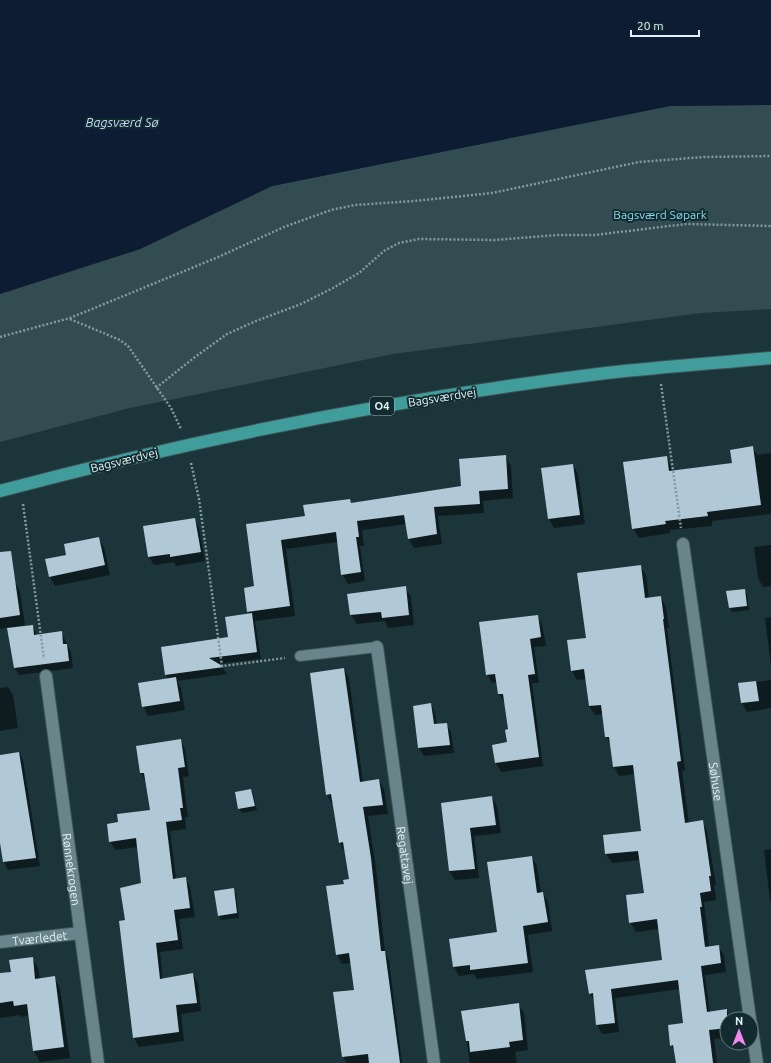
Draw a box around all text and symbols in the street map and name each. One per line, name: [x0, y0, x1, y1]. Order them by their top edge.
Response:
scale bar: [631, 12, 699, 38]
text: 20 m: [637, 19, 664, 32]
water label: Bagsværd Sø: [85, 115, 159, 129]
park label: Bagsværd Søpark: [613, 208, 707, 221]
street label: Bagsværdvej: [407, 385, 477, 409]
road number: O4: [370, 397, 394, 415]
street label: Bagsværdvej: [89, 445, 159, 475]
street label: Søhuse: [707, 761, 726, 802]
street label: Regattavej: [395, 825, 416, 885]
street label: Rønnekrogen: [61, 832, 83, 906]
street label: Tværledet: [12, 928, 68, 947]
north arrow: [719, 1011, 759, 1051]
text: N: [735, 1015, 743, 1027]

